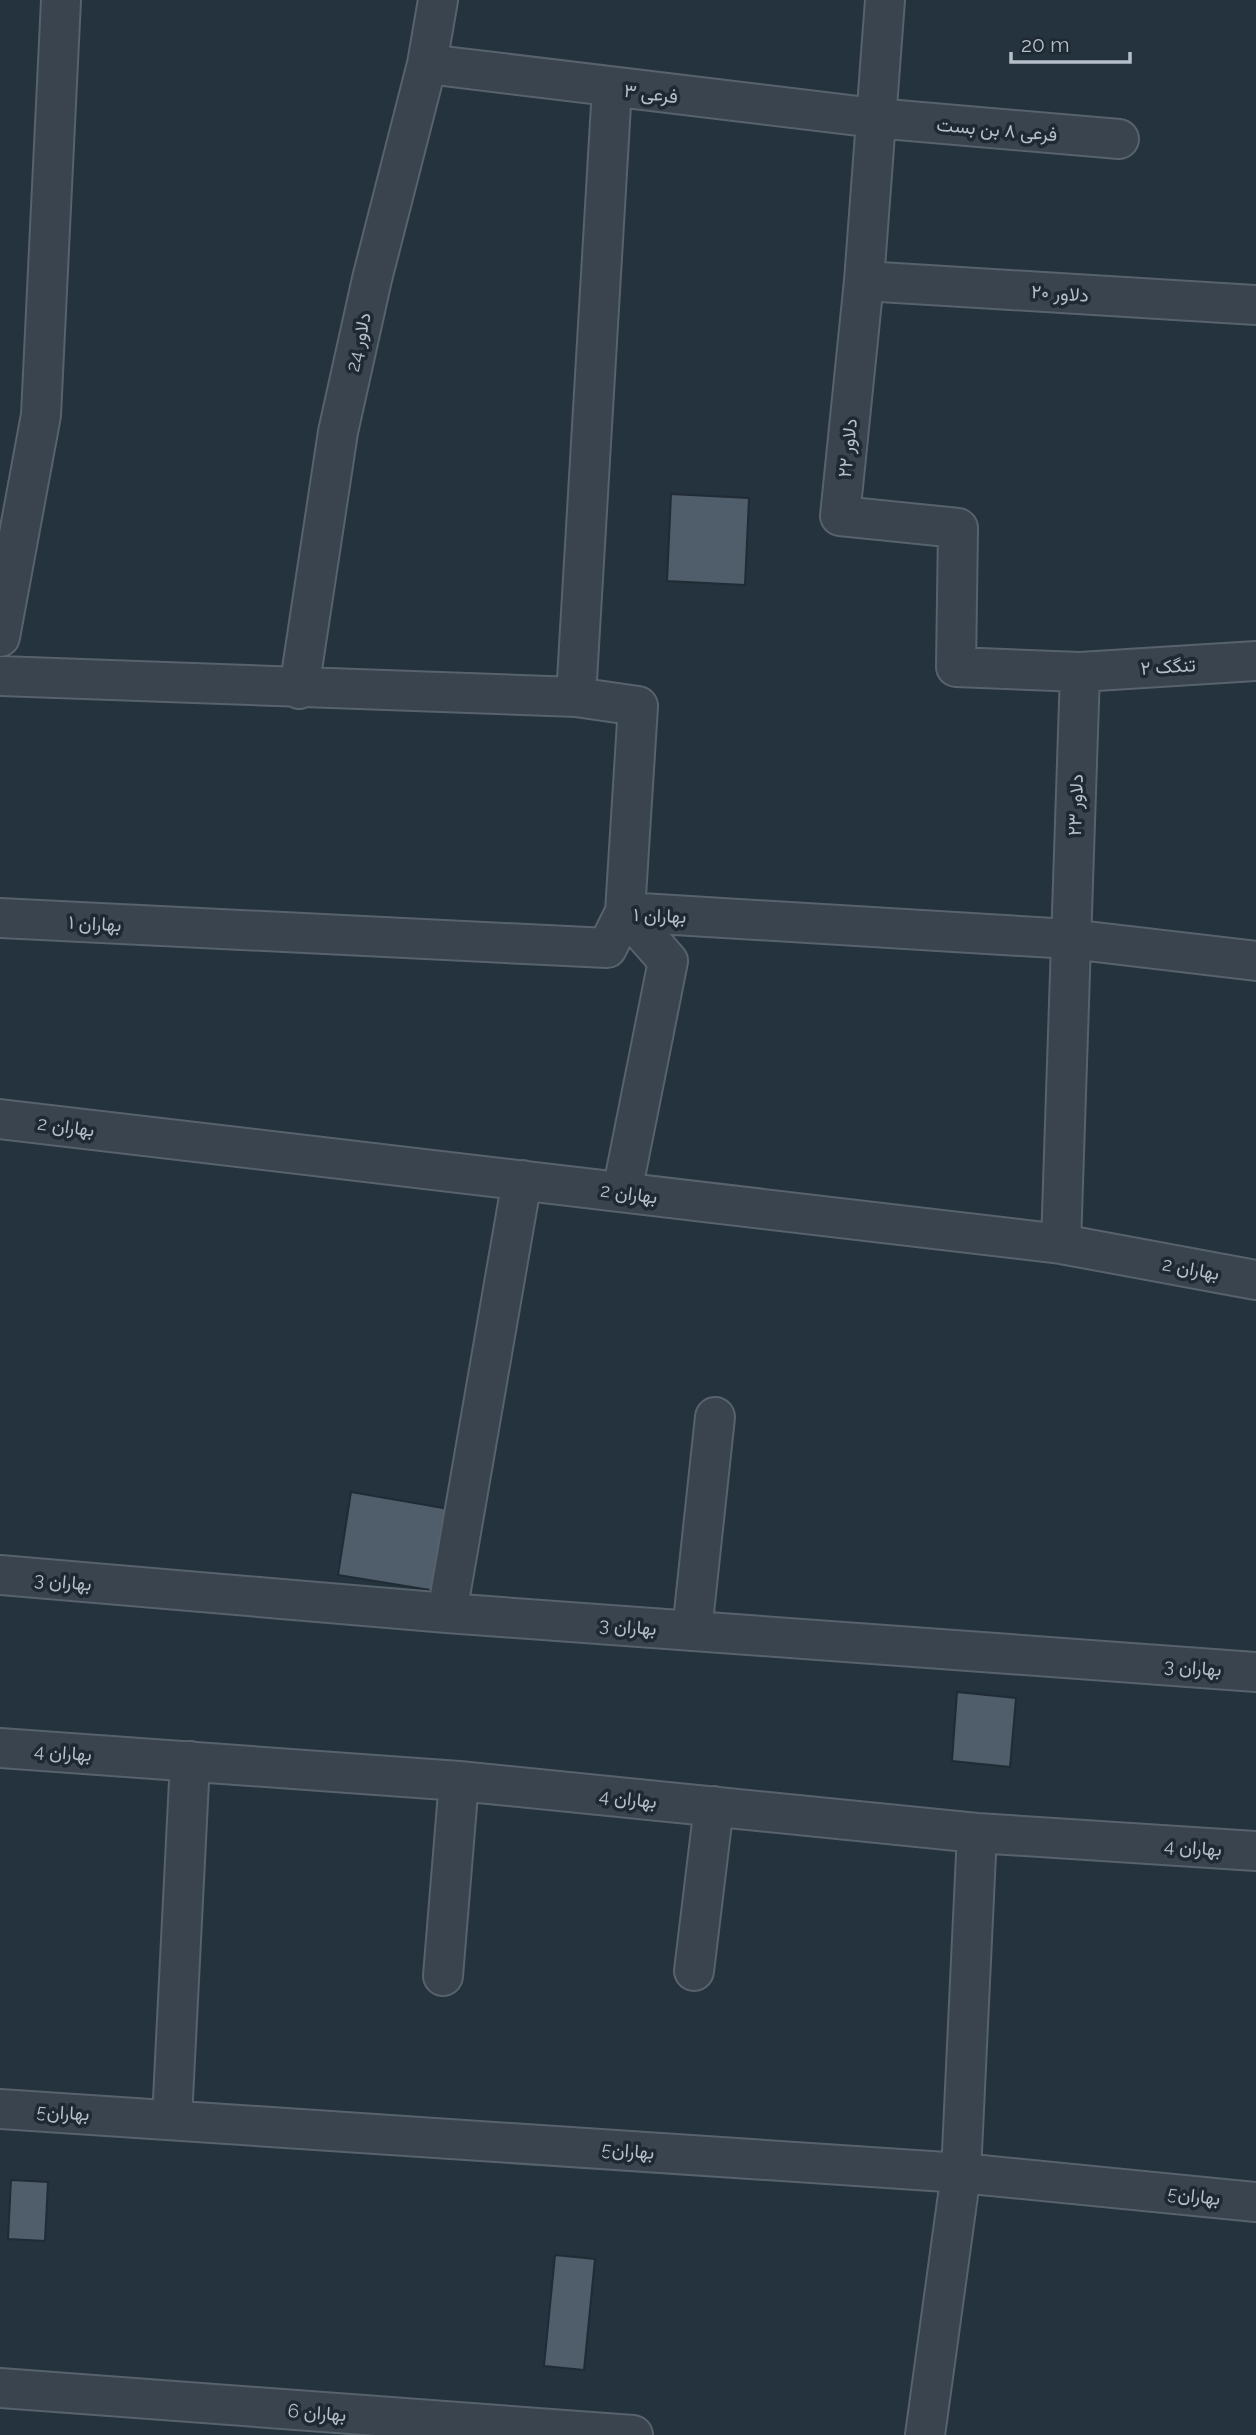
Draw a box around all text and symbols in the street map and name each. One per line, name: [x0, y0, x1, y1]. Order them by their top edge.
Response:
scale bar: [1011, 21, 1130, 65]
text: 20 m: [1021, 32, 1069, 57]
street label: فرعی ۳: [623, 79, 679, 108]
street label: فرعی ۸ بن بست: [936, 113, 1058, 146]
street label: دلاور ۲۰: [1030, 280, 1090, 307]
street label: دلاور 24: [341, 310, 376, 374]
street label: دلاور ۲۲: [833, 417, 862, 479]
street label: تنگک ۲: [1140, 653, 1196, 679]
street label: دلاور ۲۳: [1063, 774, 1088, 836]
street label: بهاران ۱: [633, 903, 687, 928]
street label: بهاران ۱: [68, 911, 122, 936]
street label: بهاران 2: [36, 1112, 96, 1141]
street label: بهاران 2: [599, 1179, 659, 1208]
street label: بهاران 2: [1161, 1252, 1221, 1285]
street label: بهاران 3: [33, 1568, 93, 1595]
street label: بهاران 3: [598, 1613, 657, 1640]
street label: بهاران 3: [1163, 1654, 1222, 1681]
street label: بهاران 4: [33, 1739, 93, 1766]
street label: بهاران 4: [598, 1784, 658, 1813]
street label: بهاران 4: [1163, 1834, 1223, 1861]
street label: بهاران5: [36, 2100, 90, 2125]
street label: بهاران5: [601, 2137, 655, 2164]
street label: بهاران5: [1166, 2181, 1221, 2210]
street label: بهاران 6: [287, 2399, 347, 2426]

